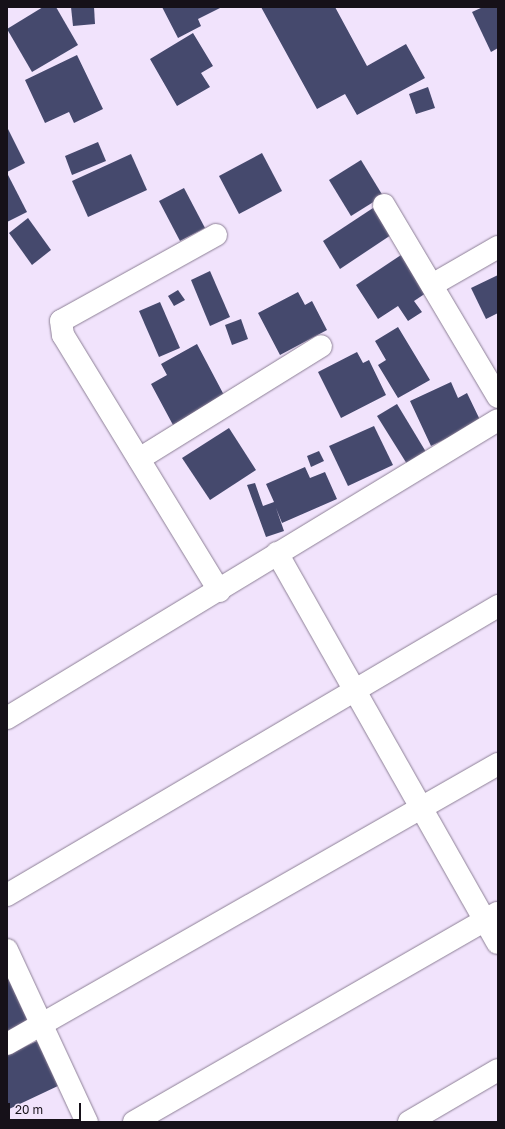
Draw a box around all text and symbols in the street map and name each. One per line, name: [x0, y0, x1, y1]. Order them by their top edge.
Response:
scale bar: [10, 1095, 83, 1121]
text: 20 m: [15, 1102, 43, 1117]

